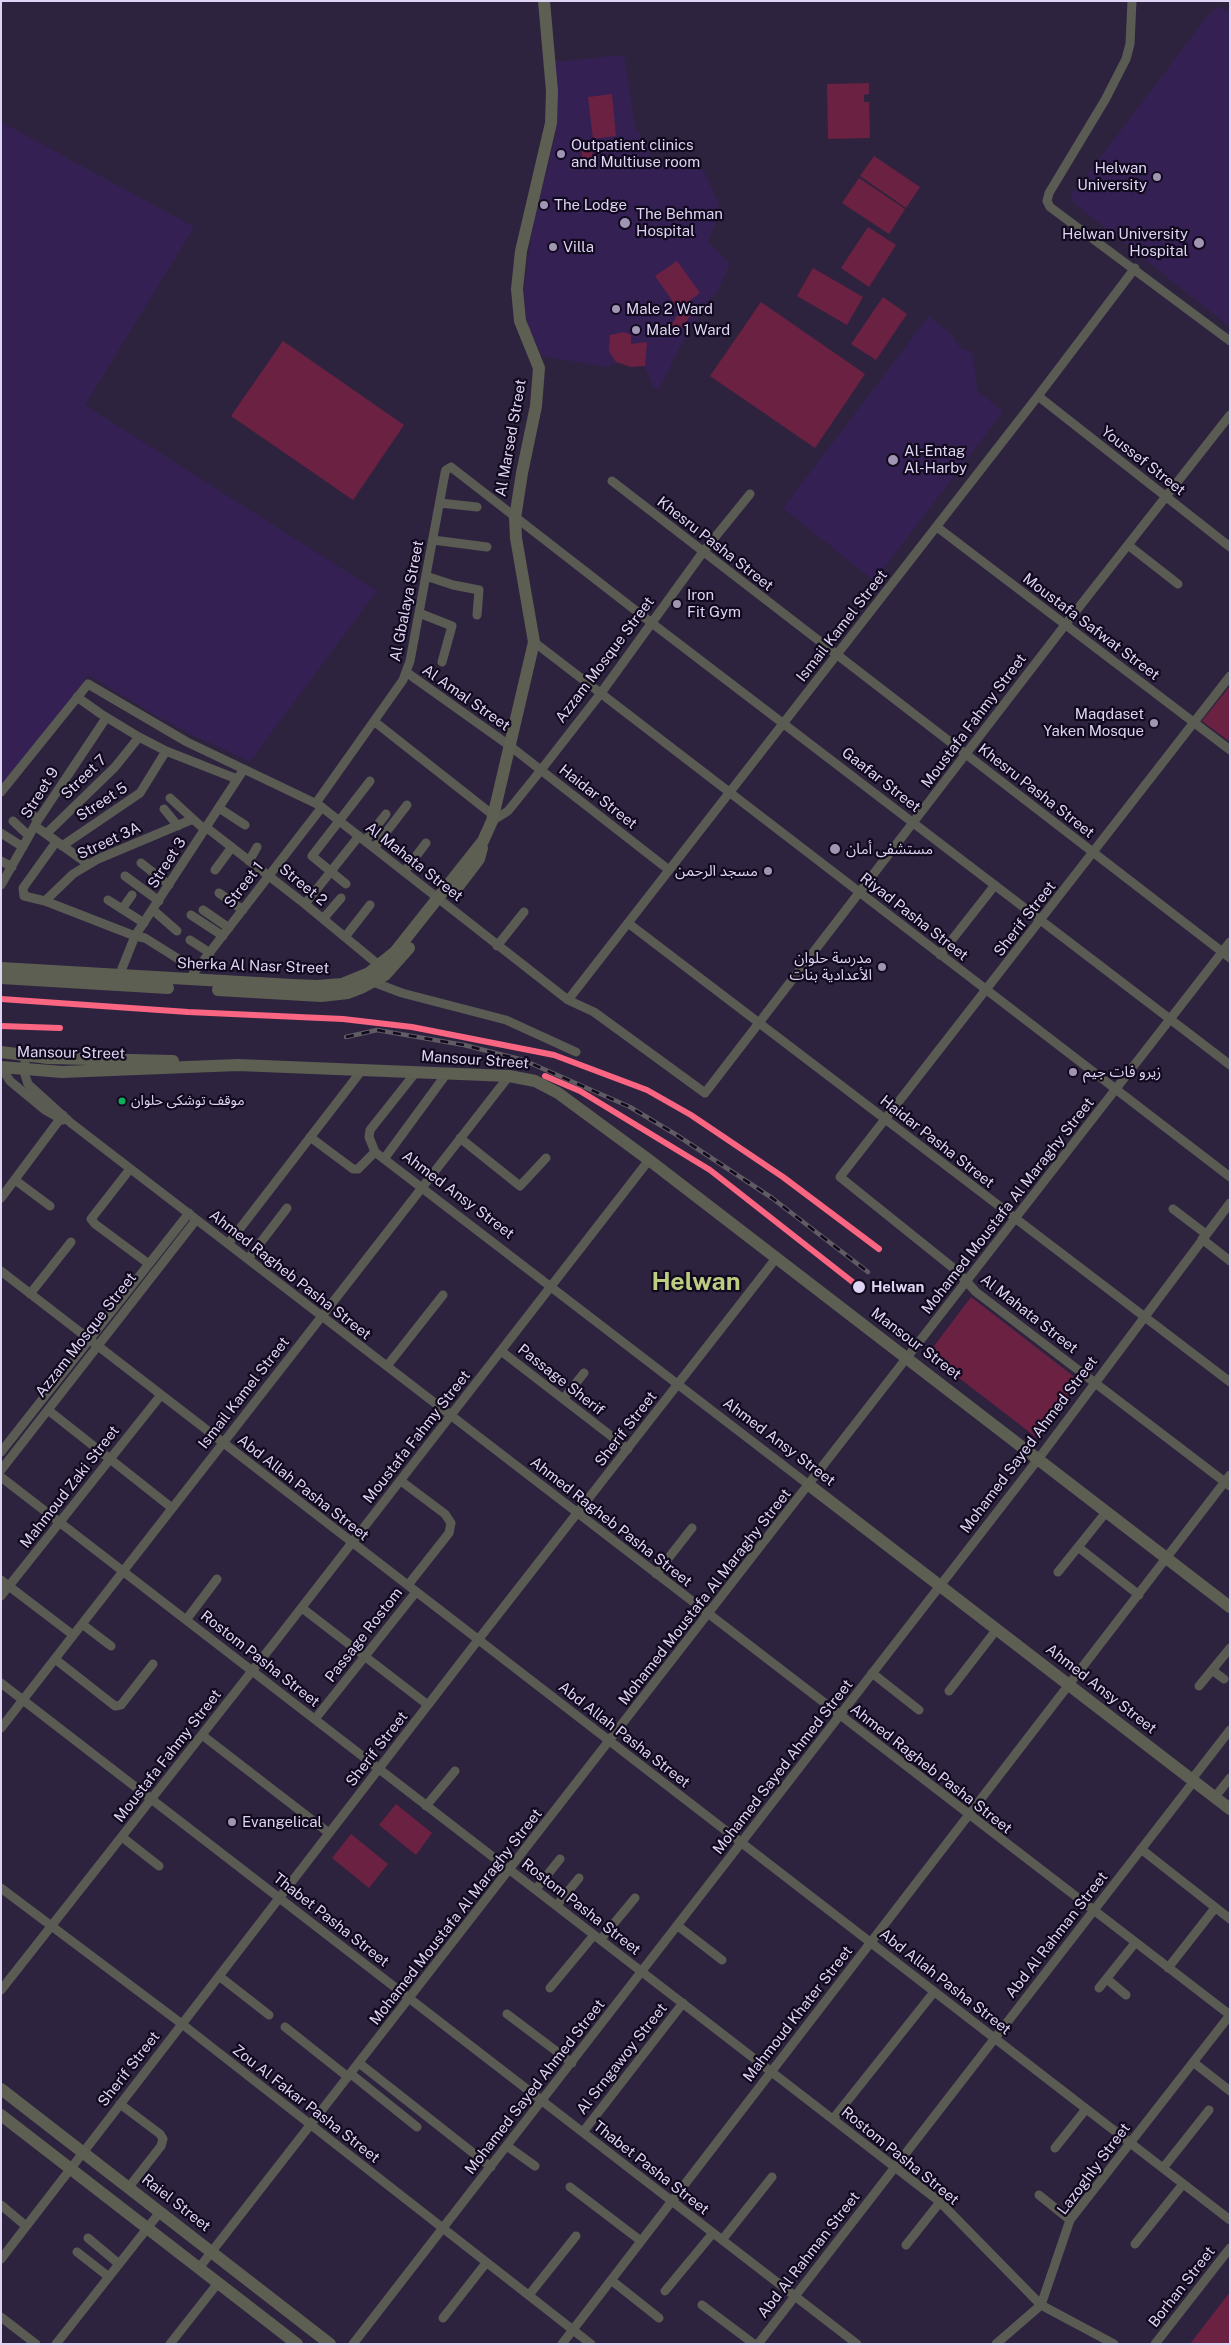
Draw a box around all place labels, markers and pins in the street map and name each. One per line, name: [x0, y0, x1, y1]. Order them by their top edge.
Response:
place label: Outpatient clinics and Multiuse room: [571, 136, 700, 171]
marker: Outpatient clinics and Multiuse room: [555, 148, 567, 160]
place label: Helwan University: [1077, 159, 1147, 194]
marker: Helwan University: [1151, 171, 1163, 183]
place label: The Lodge: [554, 196, 627, 214]
marker: The Lodge: [538, 199, 550, 211]
place label: The Behman Hospital: [636, 205, 723, 240]
marker: The Behman Hospital: [618, 216, 632, 230]
place label: Helwan University Hospital: [1062, 225, 1188, 260]
marker: Helwan University Hospital: [1192, 236, 1206, 250]
place label: Villa: [563, 238, 594, 256]
marker: Villa: [547, 241, 559, 253]
place label: Male 2 Ward: [626, 300, 713, 318]
marker: Male 2 Ward: [610, 303, 622, 315]
place label: Male 1 Ward: [646, 321, 730, 339]
marker: Male 1 Ward: [630, 324, 642, 336]
place label: Al-Entag Al-Harby: [904, 442, 967, 477]
marker: Al-Entag Al-Harby: [886, 453, 900, 467]
place label: Iron Fit Gym: [687, 586, 741, 621]
marker: Iron Fit Gym: [671, 598, 683, 610]
place label: Maqdaset Yaken Mosque: [1043, 705, 1144, 740]
marker: Maqdaset Yaken Mosque: [1148, 717, 1160, 729]
place label: مستشفى أمان: [846, 840, 933, 858]
marker: مستشفى أمان: [828, 842, 842, 856]
place label: مسجد الرحمن: [675, 862, 758, 880]
marker: مسجد الرحمن: [762, 865, 774, 877]
place label: مدرسة حلوان الأعدادية بنات: [790, 949, 872, 984]
marker: مدرسة حلوان الأعدادية بنات: [876, 961, 888, 973]
place label: زيرو فات جيم: [1083, 1063, 1161, 1081]
marker: زيرو فات جيم: [1067, 1066, 1079, 1078]
place label: موقف توشكى حلوان: [131, 1093, 245, 1109]
marker: موقف توشكى حلوان: [117, 1096, 127, 1106]
place label: Helwan: [871, 1278, 924, 1296]
marker: Helwan: [851, 1279, 867, 1295]
place label: Evangelical: [242, 1813, 322, 1831]
marker: Evangelical: [226, 1816, 238, 1828]

